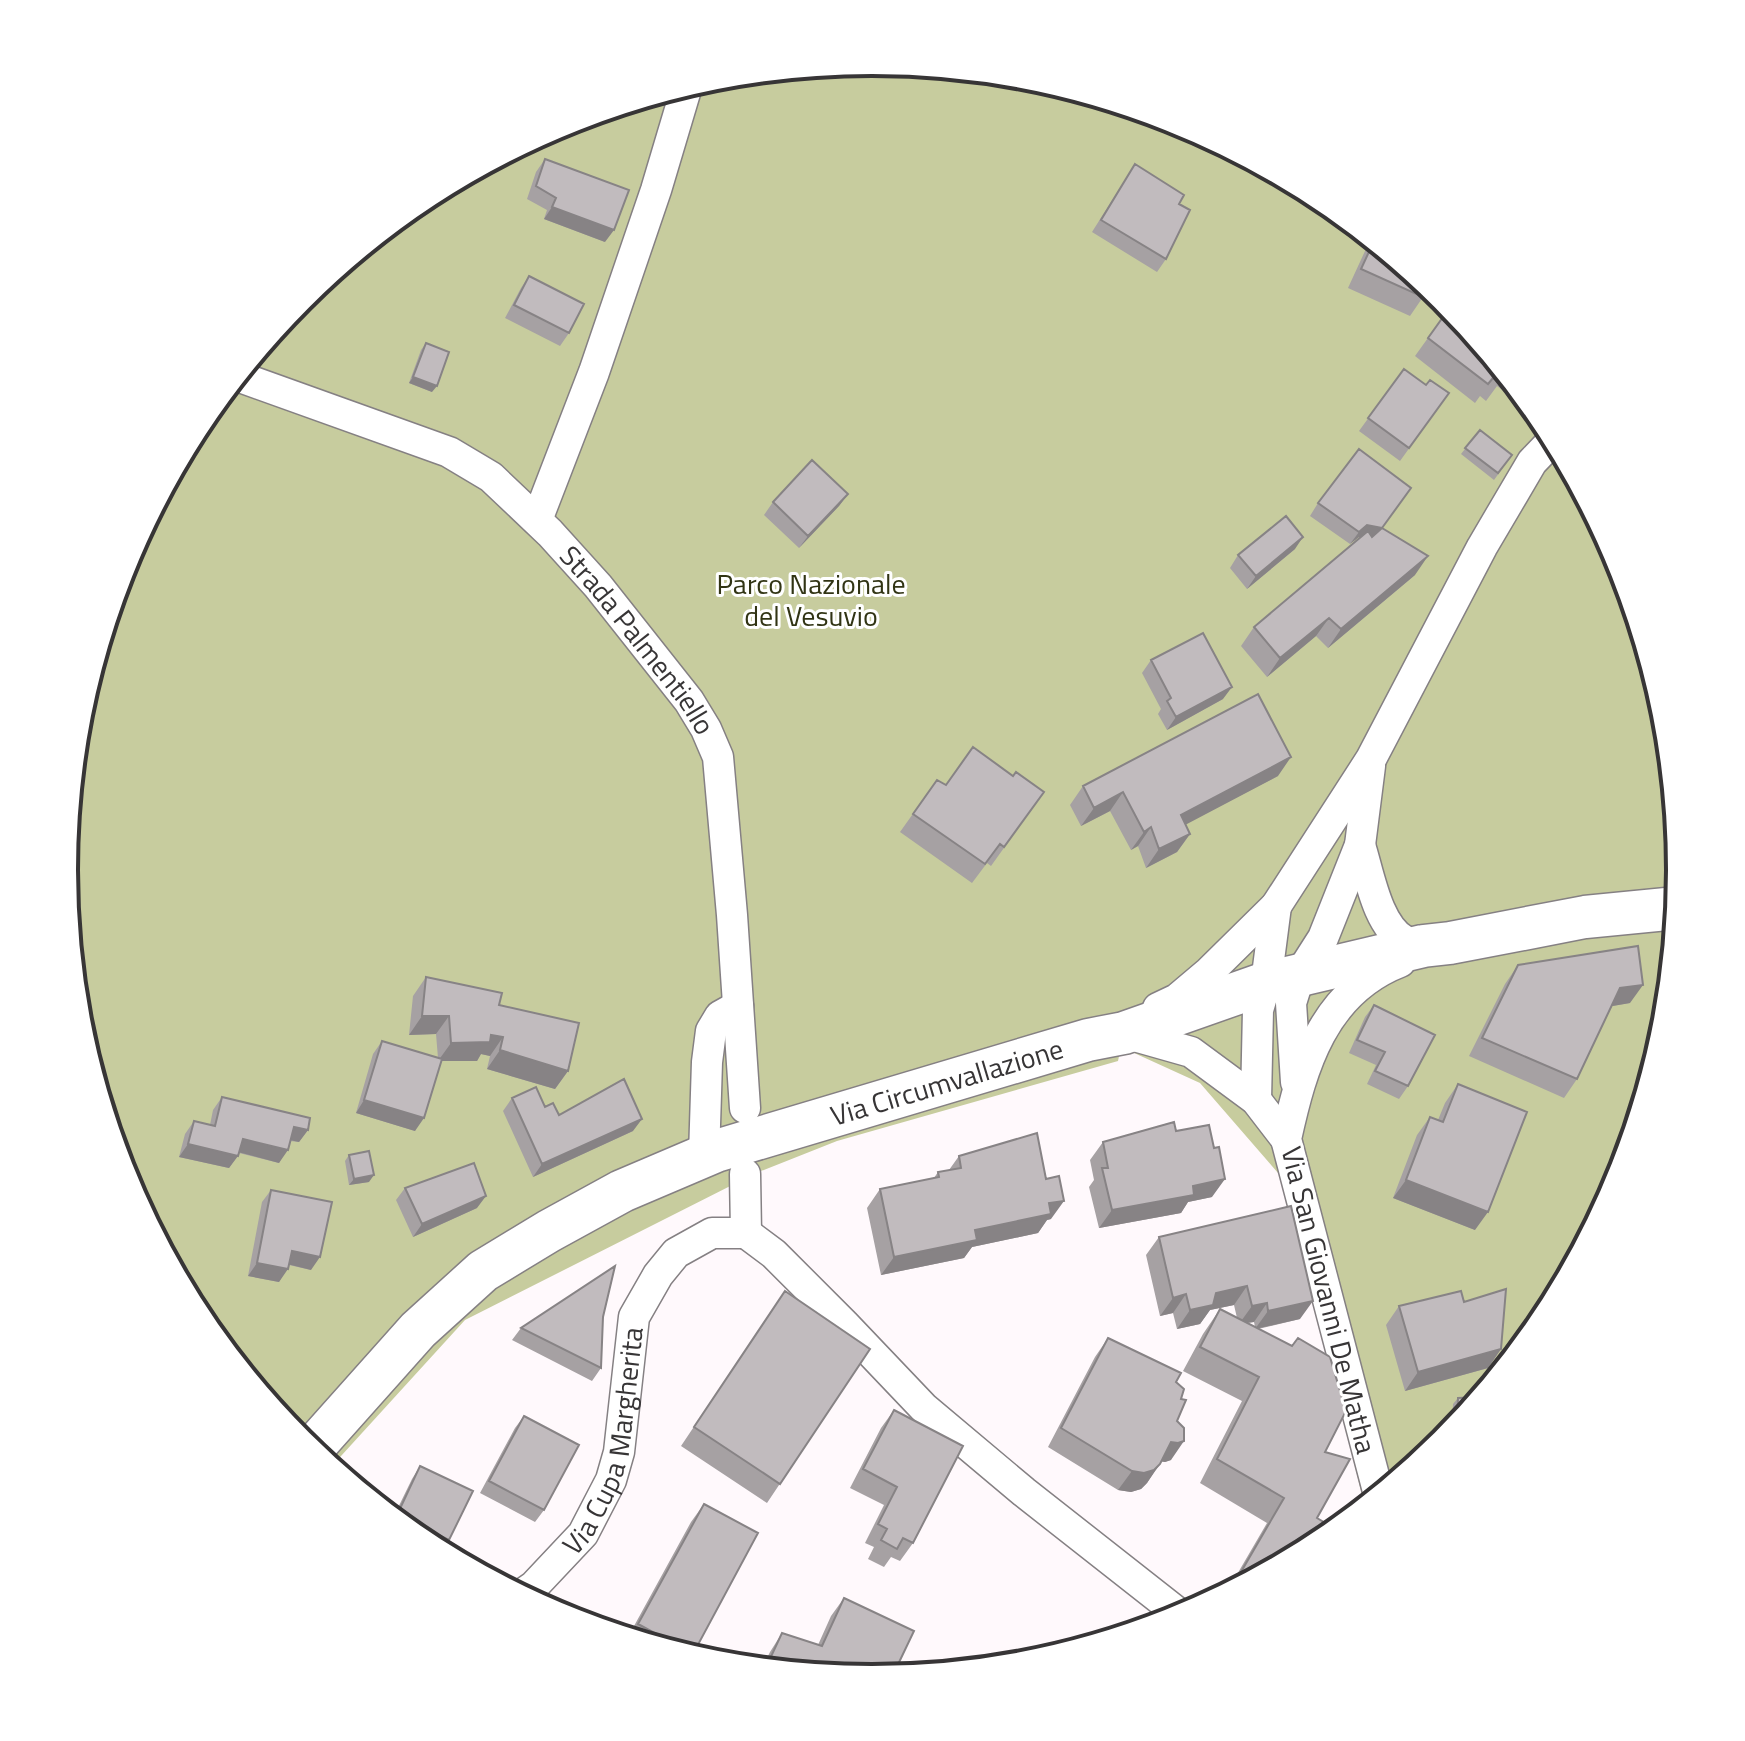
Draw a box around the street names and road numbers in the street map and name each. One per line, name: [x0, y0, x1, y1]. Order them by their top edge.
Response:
street label: Strada Palmentiello: [550, 535, 726, 743]
street label: Via Circumvallazione: [825, 1027, 1068, 1137]
street label: Via San Giovanni De Matha: [1270, 1142, 1388, 1458]
street label: Via Cupa Margherita: [552, 1325, 654, 1565]

